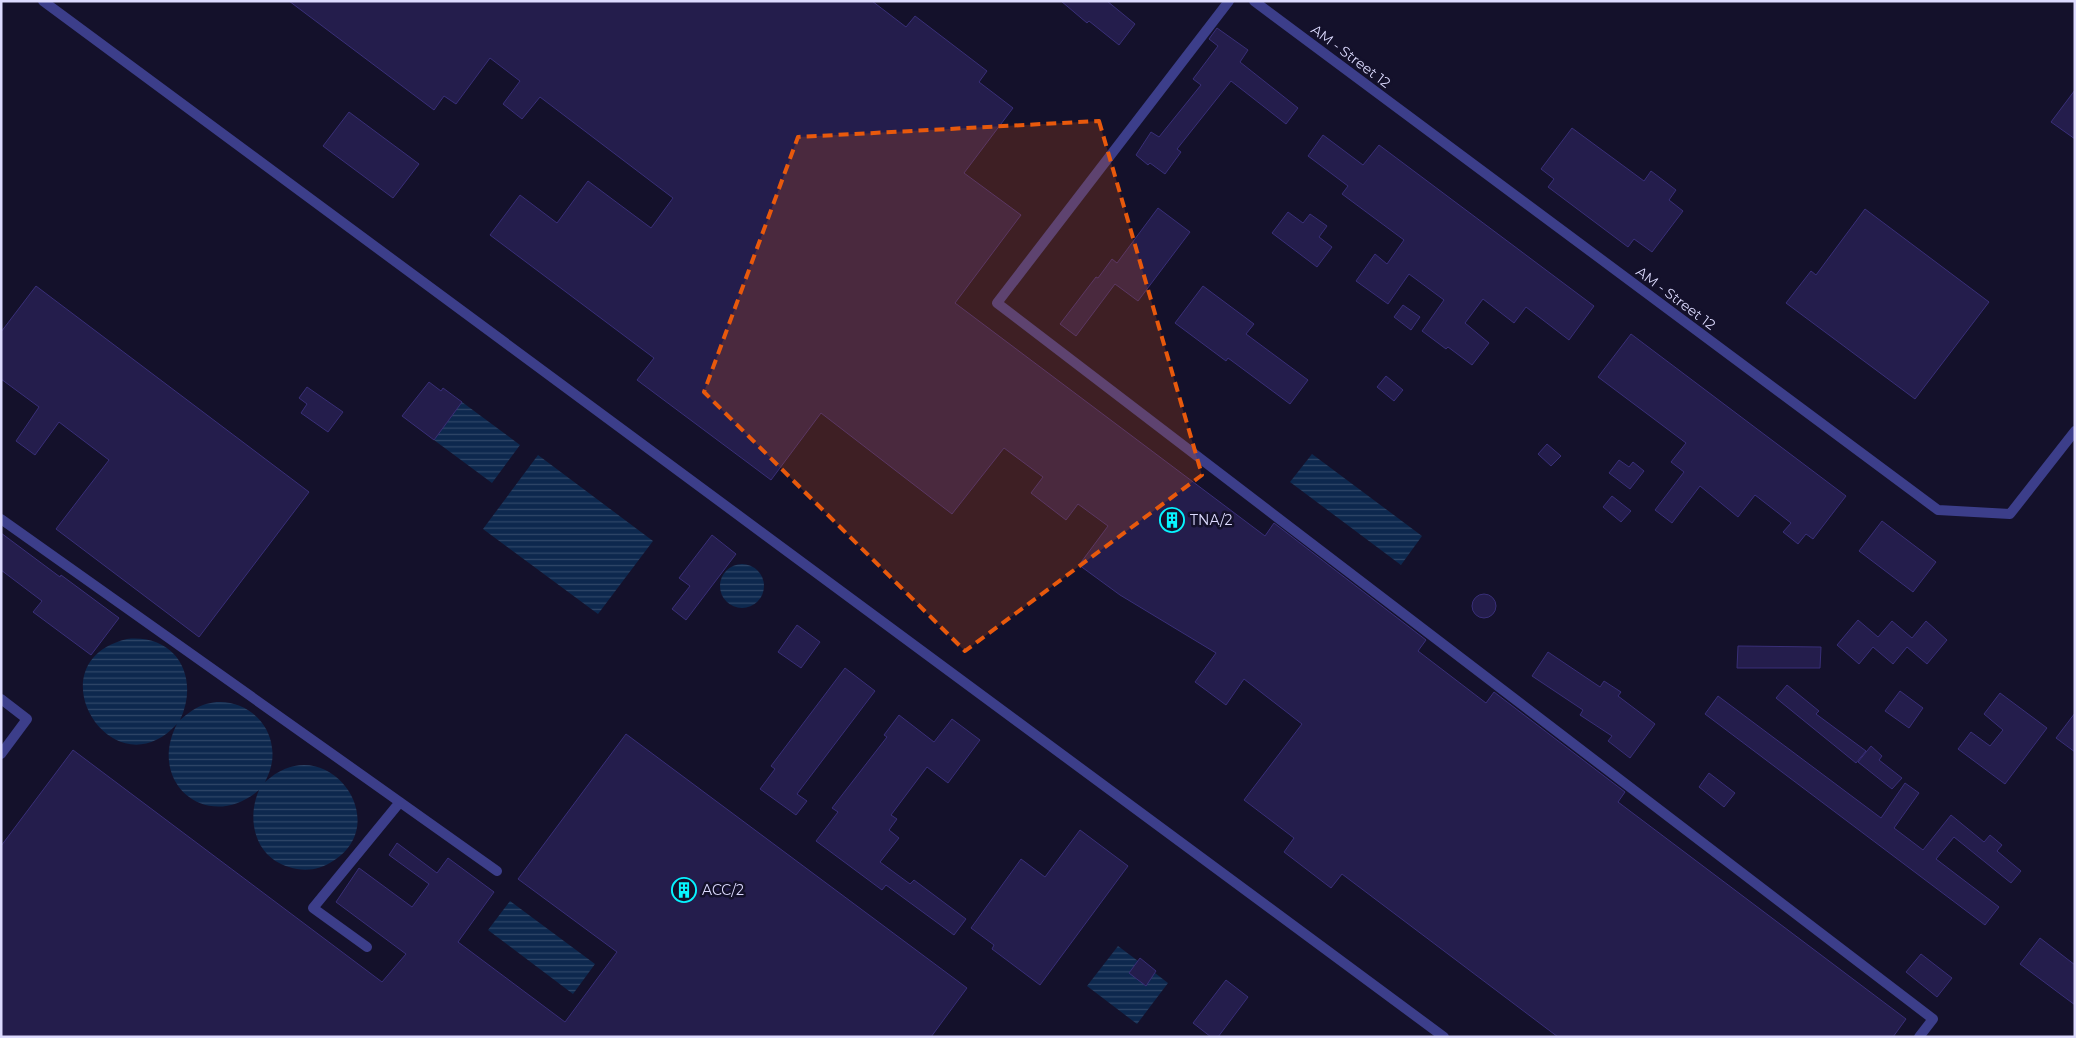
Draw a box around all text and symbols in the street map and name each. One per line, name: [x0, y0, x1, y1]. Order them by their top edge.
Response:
street label: AM - Street 12: [1308, 20, 1394, 92]
street label: AM - Street 12: [1633, 262, 1719, 334]
building icon: TNA/2: [1159, 507, 1185, 533]
place label: TNA/2: [1190, 511, 1233, 529]
building icon: ACC/2: [671, 877, 697, 903]
place label: ACC/2: [702, 881, 744, 899]

